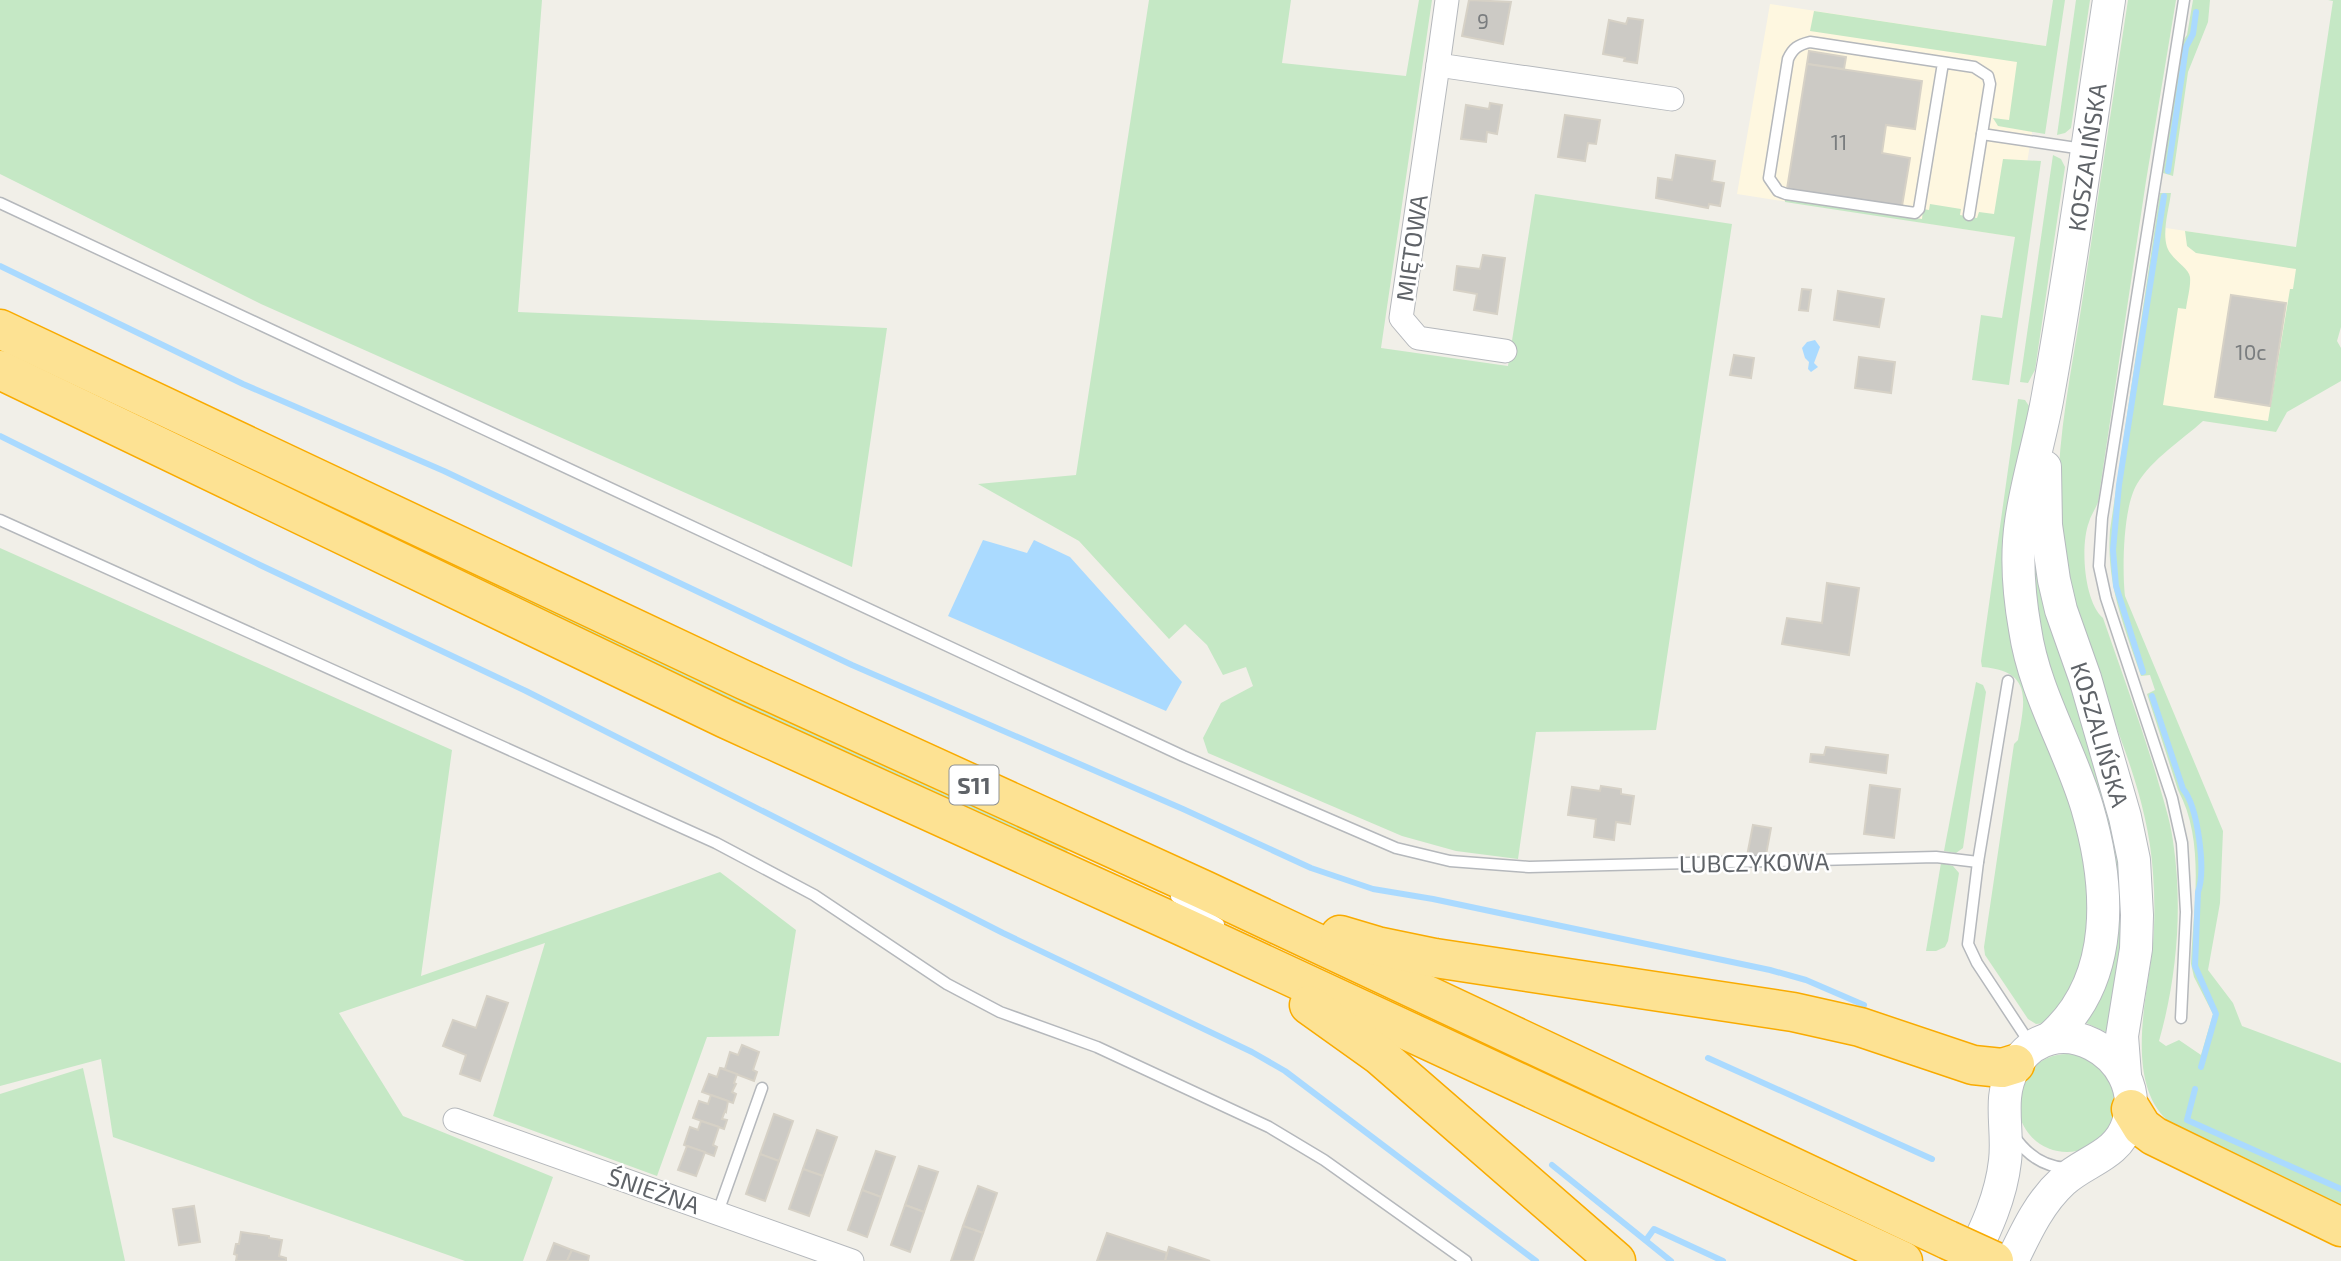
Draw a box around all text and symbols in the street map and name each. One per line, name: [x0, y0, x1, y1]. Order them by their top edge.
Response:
house number: 9: [1477, 8, 1489, 33]
street label: KOSZALIŃSKA: [2061, 81, 2111, 233]
house number: 11: [1831, 129, 1847, 154]
street label: MIĘTOWA: [1389, 193, 1433, 303]
house number: 10c: [2235, 339, 2267, 364]
street label: KOSZALIŃSKA: [2066, 658, 2136, 810]
road number: S11: [950, 765, 998, 804]
street label: LUBCZYKOWA: [1679, 846, 1830, 878]
street label: ŚNIEŻNA: [604, 1161, 704, 1219]

